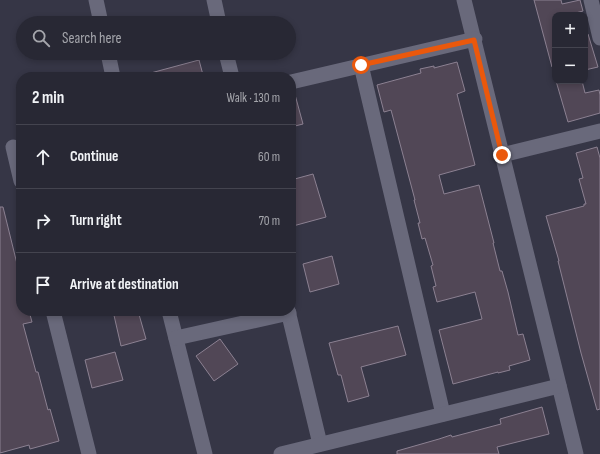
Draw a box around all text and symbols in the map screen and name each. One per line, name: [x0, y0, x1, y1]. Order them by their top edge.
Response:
map controls: [552, 12, 588, 84]
button: +: [552, 12, 588, 48]
search box: [16, 16, 296, 60]
icon: search: [30, 27, 52, 49]
text: Search here: [62, 29, 122, 48]
button: −: [552, 48, 588, 84]
route start: [352, 56, 370, 74]
text: 2 min: [32, 88, 64, 108]
text: Walk · 130 m: [227, 90, 280, 106]
icon: ahead: [32, 146, 54, 168]
route end: [493, 146, 511, 164]
text: Continue: [70, 147, 119, 166]
text: 60 m: [258, 149, 280, 165]
icon: right: [32, 210, 54, 232]
text: Turn right: [70, 211, 122, 230]
text: 70 m: [259, 213, 280, 229]
icon: arrive: [32, 274, 54, 296]
text: Arrive at destination: [70, 275, 179, 294]

